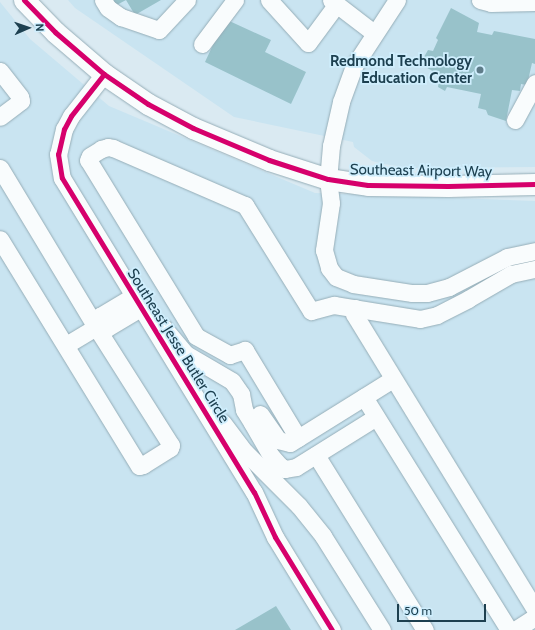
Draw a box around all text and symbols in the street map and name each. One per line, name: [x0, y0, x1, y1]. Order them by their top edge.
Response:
north arrow: [8, 8, 48, 48]
text: N: [33, 23, 47, 32]
place label: Redmond Technology Education Center: [330, 52, 472, 87]
marker: Redmond Technology Education Center: [475, 65, 485, 75]
street label: Southeast Airport Way: [350, 161, 492, 181]
street label: Southeast Jesse Butler Circle: [123, 265, 233, 427]
scale bar: [399, 596, 488, 622]
text: 50 m: [404, 603, 432, 618]

